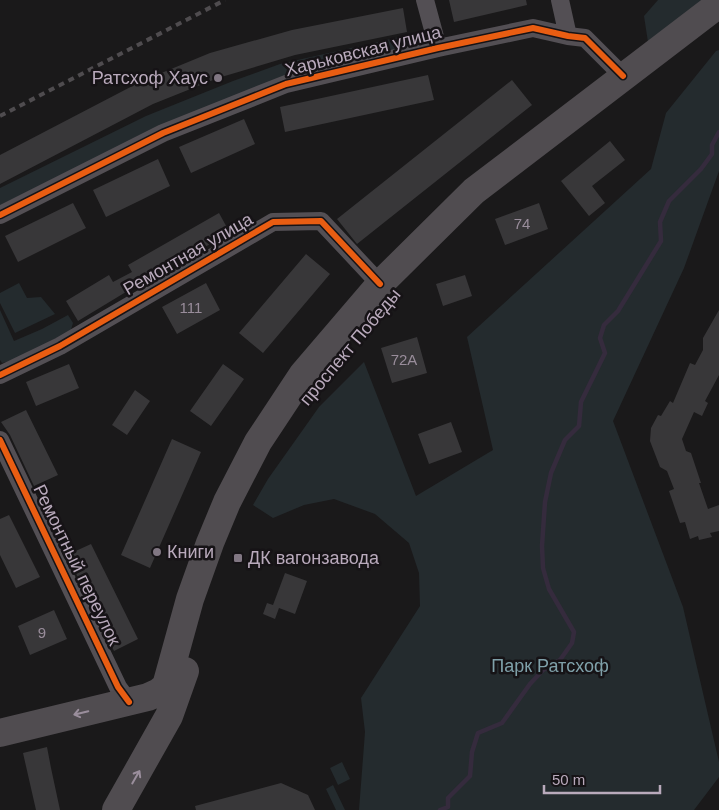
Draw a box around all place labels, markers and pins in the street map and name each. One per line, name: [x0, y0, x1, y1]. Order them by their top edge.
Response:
place label: Ратсхоф Хаус: [92, 68, 208, 88]
marker: Ратсхоф Хаус: [212, 72, 224, 84]
place label: Книги: [167, 542, 214, 562]
marker: Книги: [151, 546, 163, 558]
place label: ДК вагонзавода: [248, 548, 380, 568]
marker: ДК вагонзавода: [232, 552, 244, 564]

